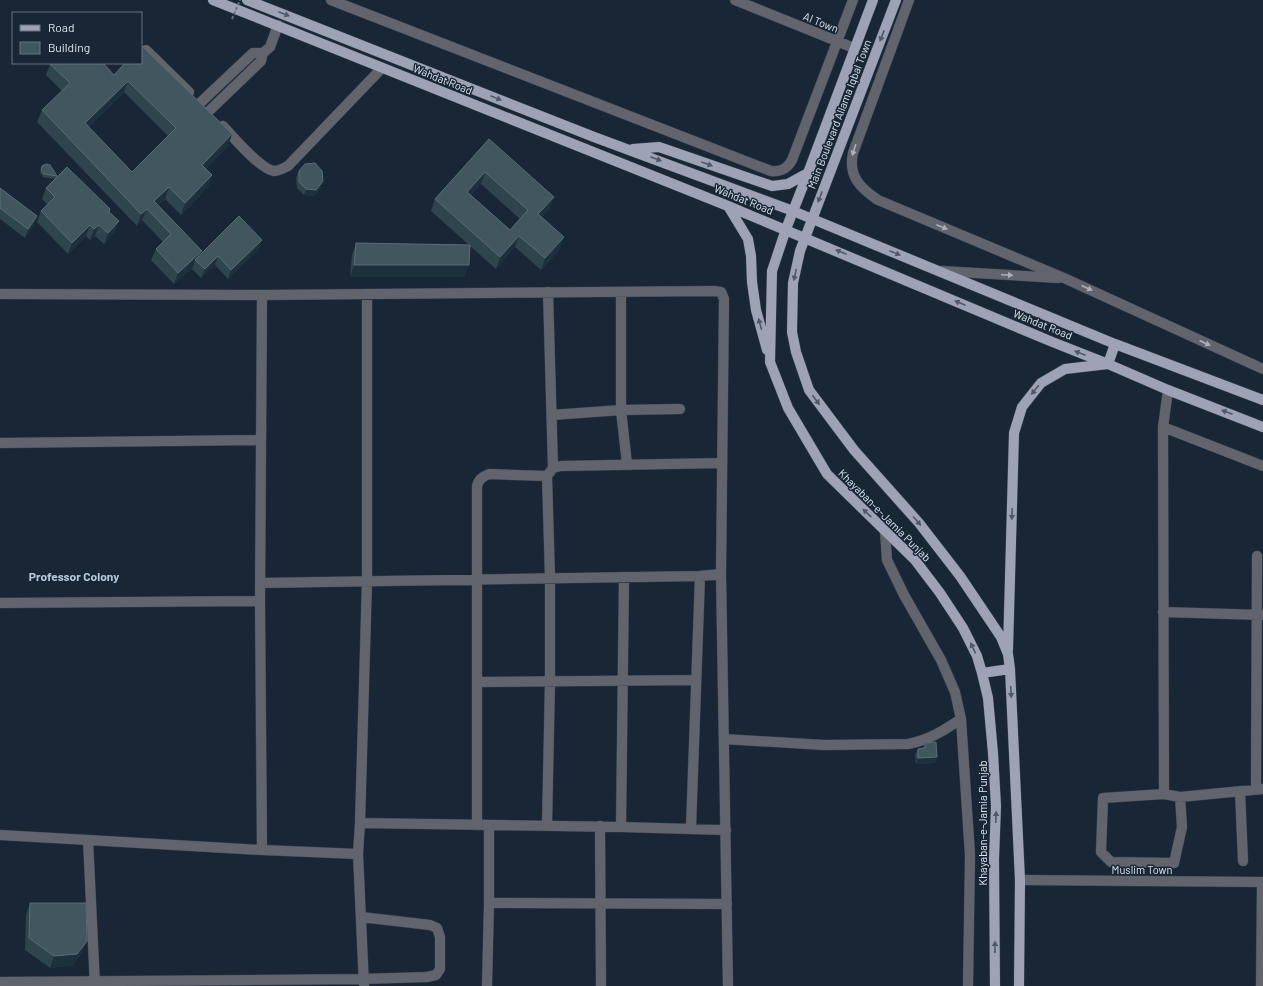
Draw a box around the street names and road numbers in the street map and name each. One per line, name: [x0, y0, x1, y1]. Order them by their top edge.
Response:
street label: AI Town: [801, 9, 841, 35]
street label: Main Boulevard Allama Iqbal Town: [804, 37, 874, 191]
street label: Wahdat Road: [411, 61, 475, 97]
street label: Wahdat Road: [712, 181, 776, 217]
street label: Wahdat Road: [1011, 306, 1075, 342]
street label: Khayaban-e-Jamia Punjab: [836, 466, 934, 564]
street label: Khayaban-e-Jamia Punjab: [976, 760, 989, 886]
street label: Muslim Town: [1112, 863, 1172, 876]

